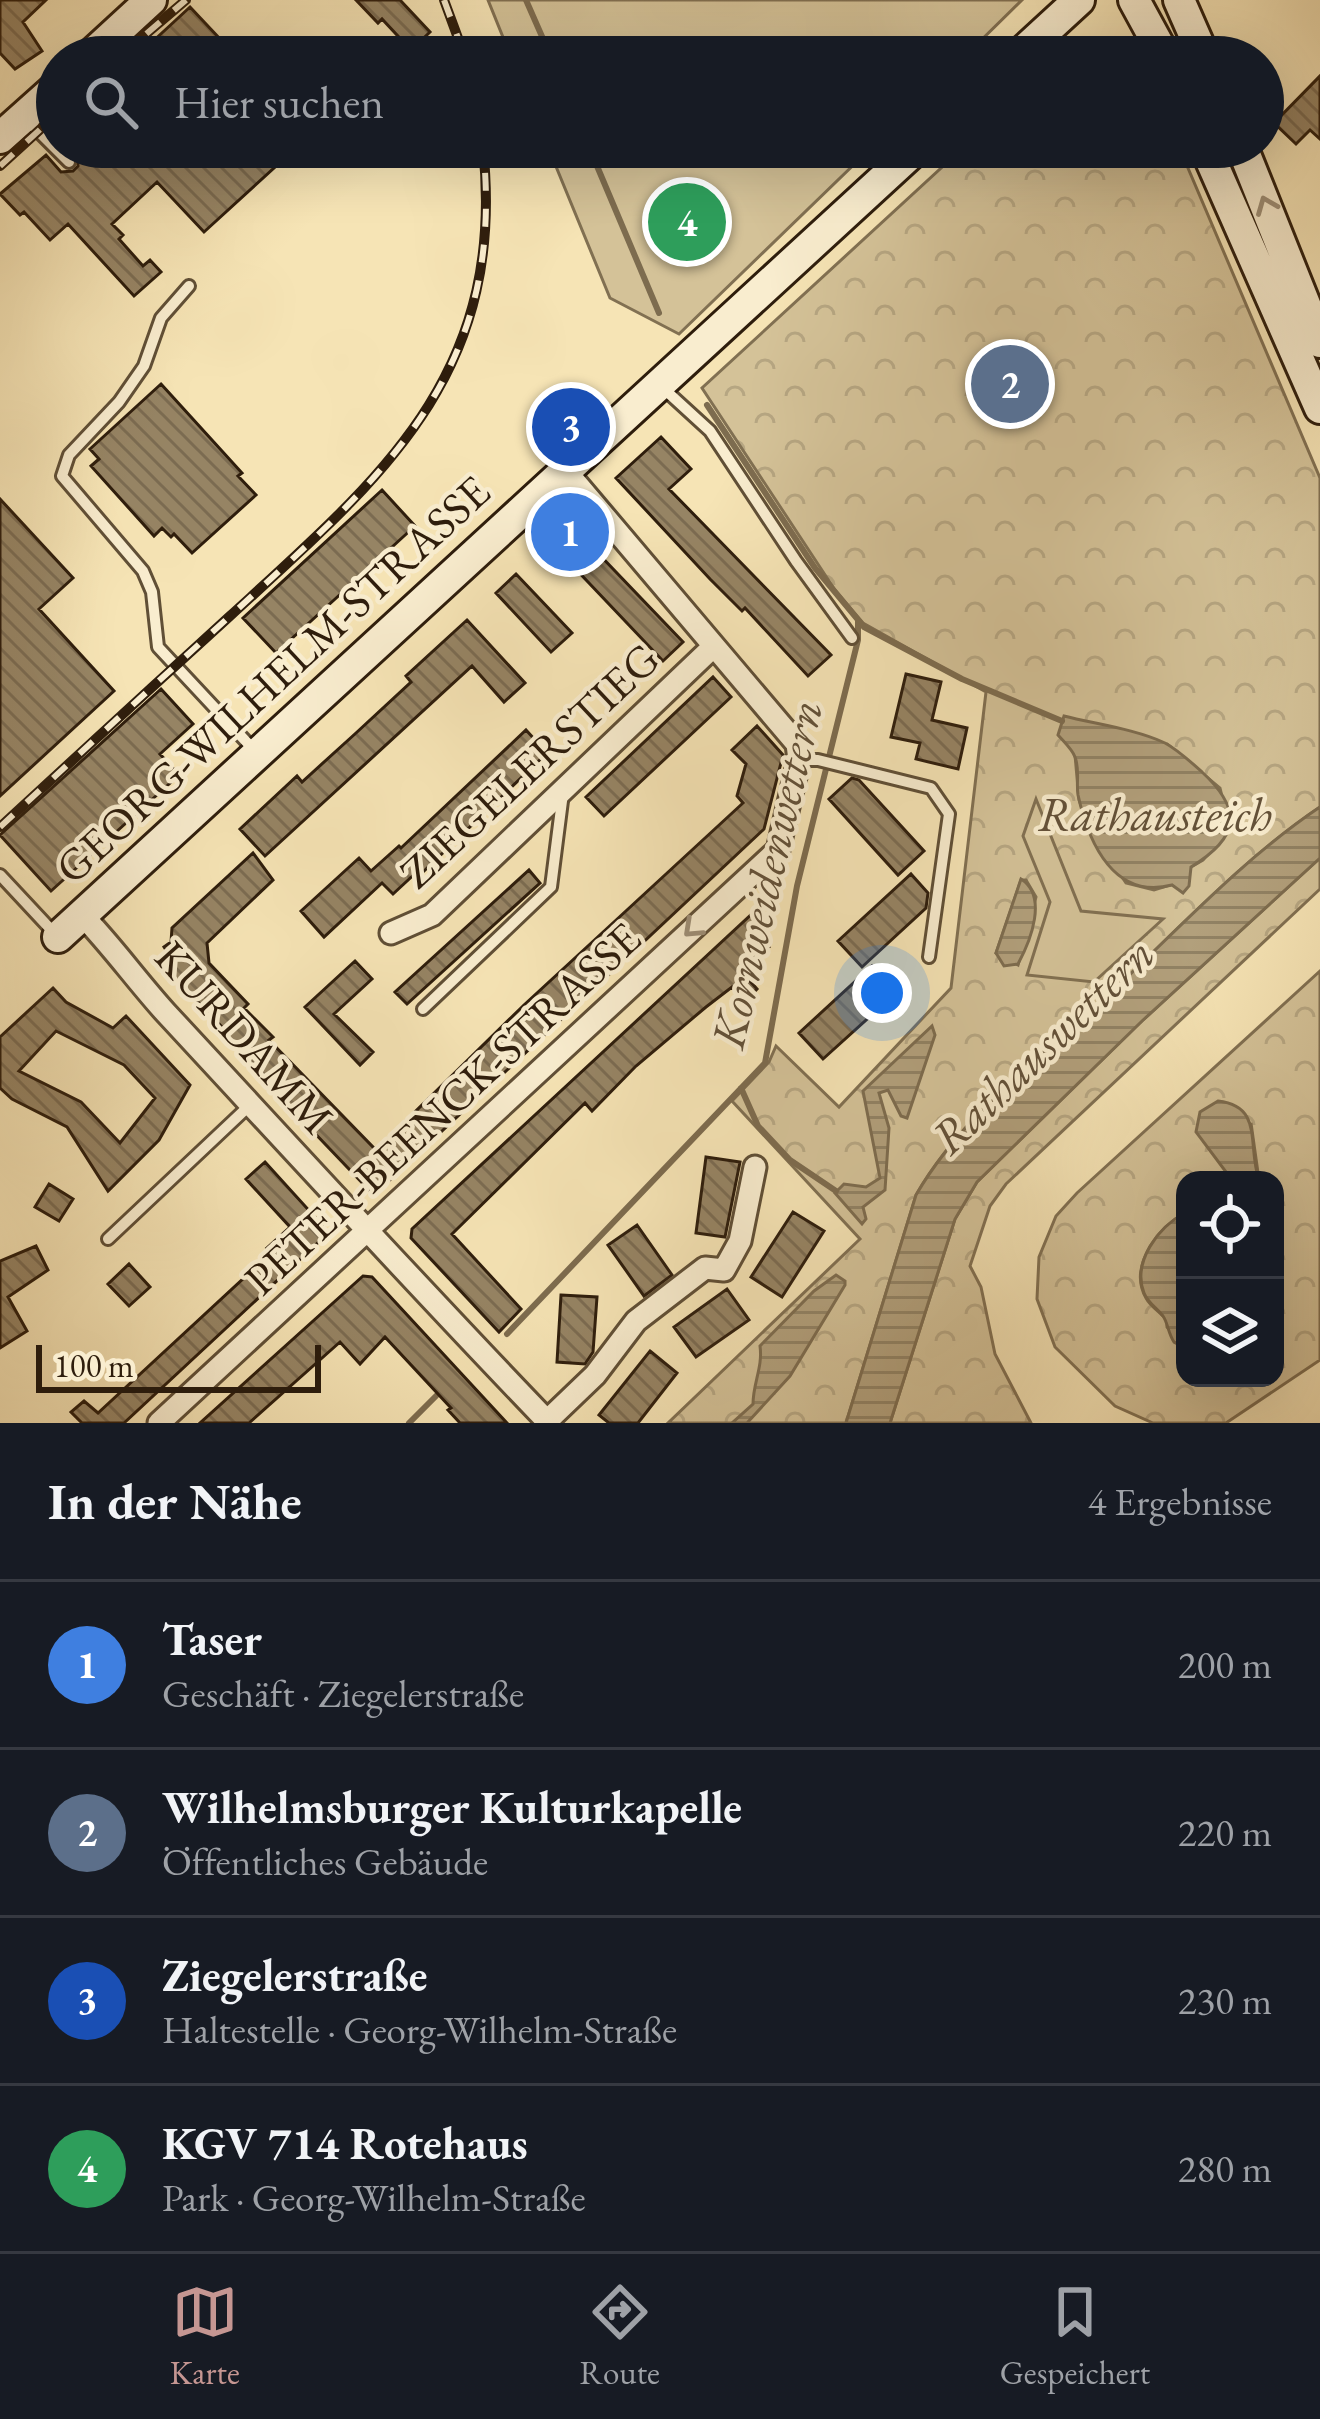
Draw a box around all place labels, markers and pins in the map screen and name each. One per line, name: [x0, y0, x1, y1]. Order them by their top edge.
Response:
pin: 4: [648, 177, 726, 267]
pin: 2: [971, 339, 1049, 429]
pin: 3: [532, 382, 610, 472]
pin: 1: [531, 487, 609, 577]

